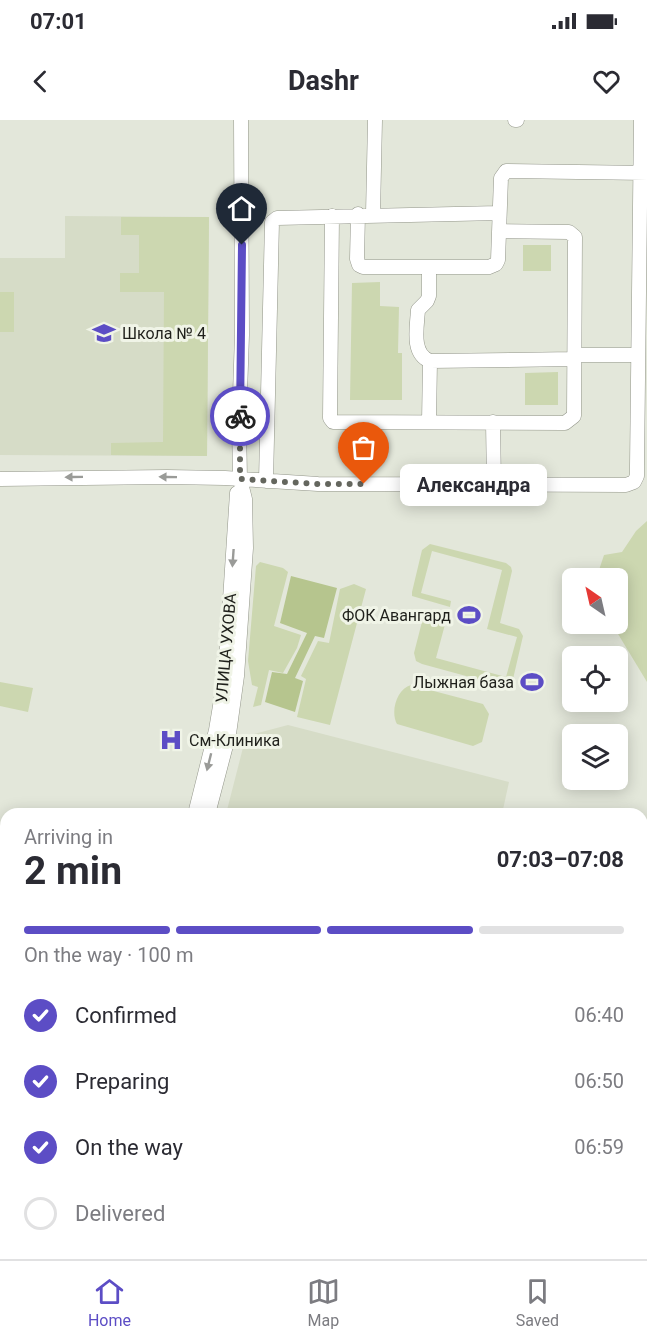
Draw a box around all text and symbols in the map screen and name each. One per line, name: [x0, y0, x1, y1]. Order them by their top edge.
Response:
text: 07:01: [30, 9, 87, 34]
icon: back: [24, 65, 57, 98]
text: Dashr: [288, 65, 359, 97]
icon: heart: [590, 65, 623, 98]
pin: [216, 183, 267, 245]
icon: home: [225, 192, 258, 225]
school or university icon: Школа № 4: [91, 320, 117, 346]
place label: Школа № 4: [122, 324, 206, 343]
courier: [210, 386, 270, 446]
icon: bike: [224, 400, 257, 433]
pin: [338, 422, 389, 484]
icon: bag: [347, 431, 380, 464]
callout: Александра: [400, 463, 547, 505]
one-way arrow: [64, 472, 83, 482]
one-way arrow: [158, 472, 177, 482]
text: Александра: [417, 473, 530, 497]
one-way arrow: [229, 549, 238, 568]
north arrow: [562, 568, 628, 634]
map controls: [562, 568, 628, 790]
street label: УЛИЦА УХОВА: [212, 592, 240, 704]
sports icon: ФОК Авангард: [456, 602, 482, 628]
place label: ФОК Авангард: [342, 606, 451, 625]
button: locate: [562, 646, 628, 712]
sports icon: Лыжная база: [519, 669, 545, 695]
place label: Лыжная база: [413, 673, 514, 692]
button: layers: [562, 724, 628, 790]
hospital icon: См-Клиника: [158, 727, 184, 753]
place label: См-Клиника: [189, 731, 280, 750]
one-way arrow: [203, 753, 213, 771]
text: Arriving in: [24, 825, 113, 849]
text: 07:03–07:08: [497, 847, 624, 872]
text: 2 min: [24, 848, 122, 894]
text: On the way · 100 m: [24, 943, 193, 967]
icon: check: [24, 999, 57, 1032]
text: Confirmed: [75, 1003, 177, 1028]
text: 06:40: [574, 1003, 624, 1027]
icon: check: [24, 1065, 57, 1098]
text: Preparing: [75, 1069, 169, 1094]
text: 06:50: [574, 1069, 624, 1093]
icon: check: [24, 1131, 57, 1164]
text: On the way: [75, 1135, 183, 1160]
text: 06:59: [574, 1135, 624, 1159]
text: Delivered: [75, 1201, 165, 1226]
tab: Home: [88, 1275, 131, 1330]
tab: Map: [307, 1275, 340, 1330]
tab: Saved: [516, 1275, 559, 1330]

